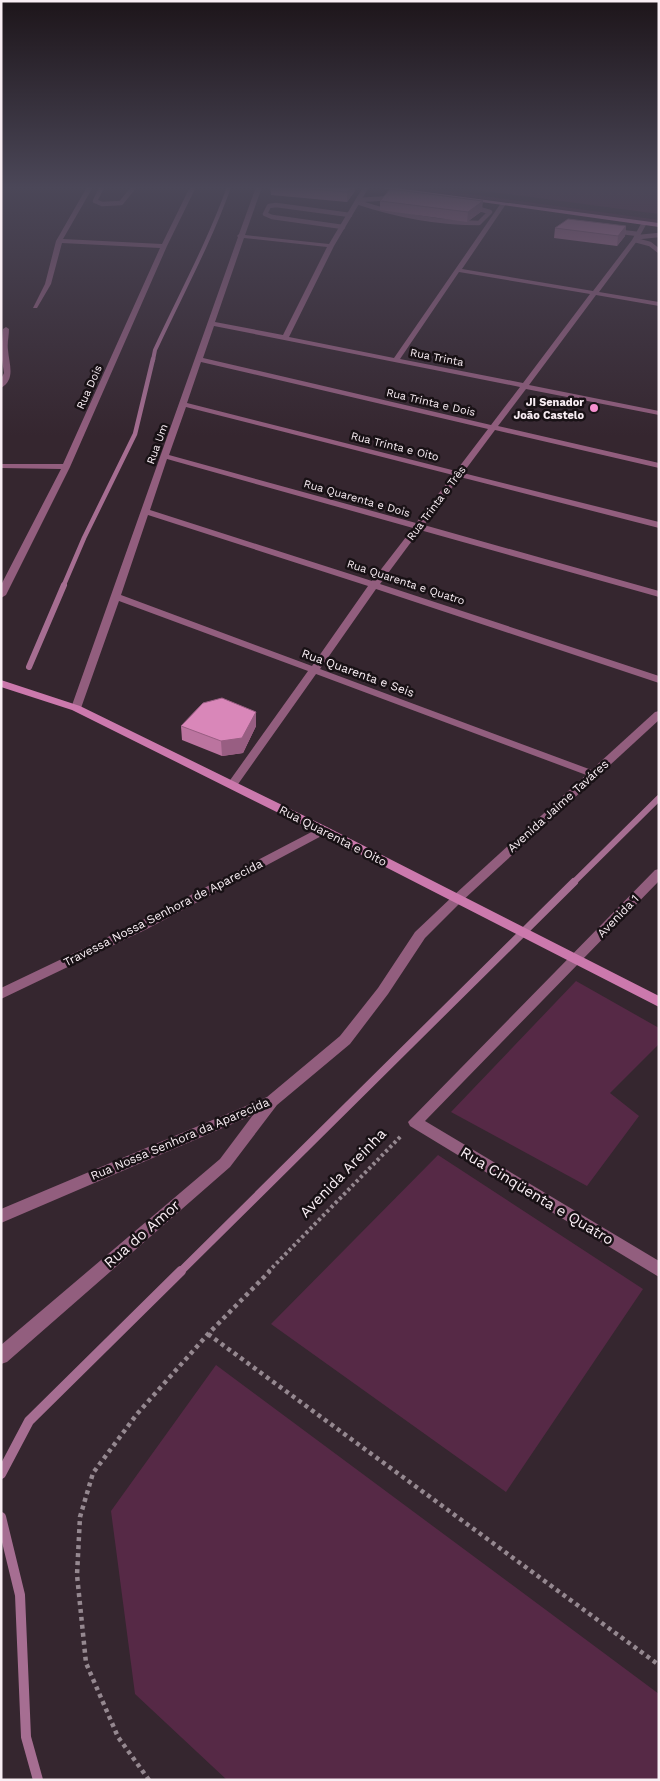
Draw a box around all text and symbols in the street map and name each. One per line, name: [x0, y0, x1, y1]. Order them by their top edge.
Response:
street label: Rua Trinta: [409, 346, 465, 369]
street label: Rua Dois: [74, 363, 105, 411]
street label: Rua Trinta e Dois: [385, 386, 477, 419]
place label: JI Senador João Castelo: [514, 396, 584, 422]
marker: JI Senador João Castelo: [588, 402, 600, 414]
street label: Rua Um: [144, 422, 171, 466]
street label: Rua Trinta e Oito: [350, 429, 440, 464]
street label: Rua Trinta e Três: [404, 463, 469, 543]
street label: Rua Quarenta e Dois: [302, 477, 412, 520]
street label: Rua Quarenta e Quatro: [345, 557, 466, 608]
street label: Rua Quarenta e Seis: [300, 646, 416, 700]
street label: Avenida Jaime Taváres: [505, 757, 611, 855]
street label: Rua Quarenta e Oito: [277, 803, 389, 869]
street label: Travessa Nossa Senhora de Aparecida: [61, 856, 265, 970]
street label: Avenida 1: [594, 892, 642, 940]
street label: Rua Nossa Senhora da Aparecida: [89, 1095, 272, 1183]
street label: Avenida Areinha: [296, 1124, 390, 1221]
street label: Rua Cinqüenta e Quatro: [457, 1143, 617, 1249]
street label: Rua do Amor: [100, 1196, 184, 1272]

